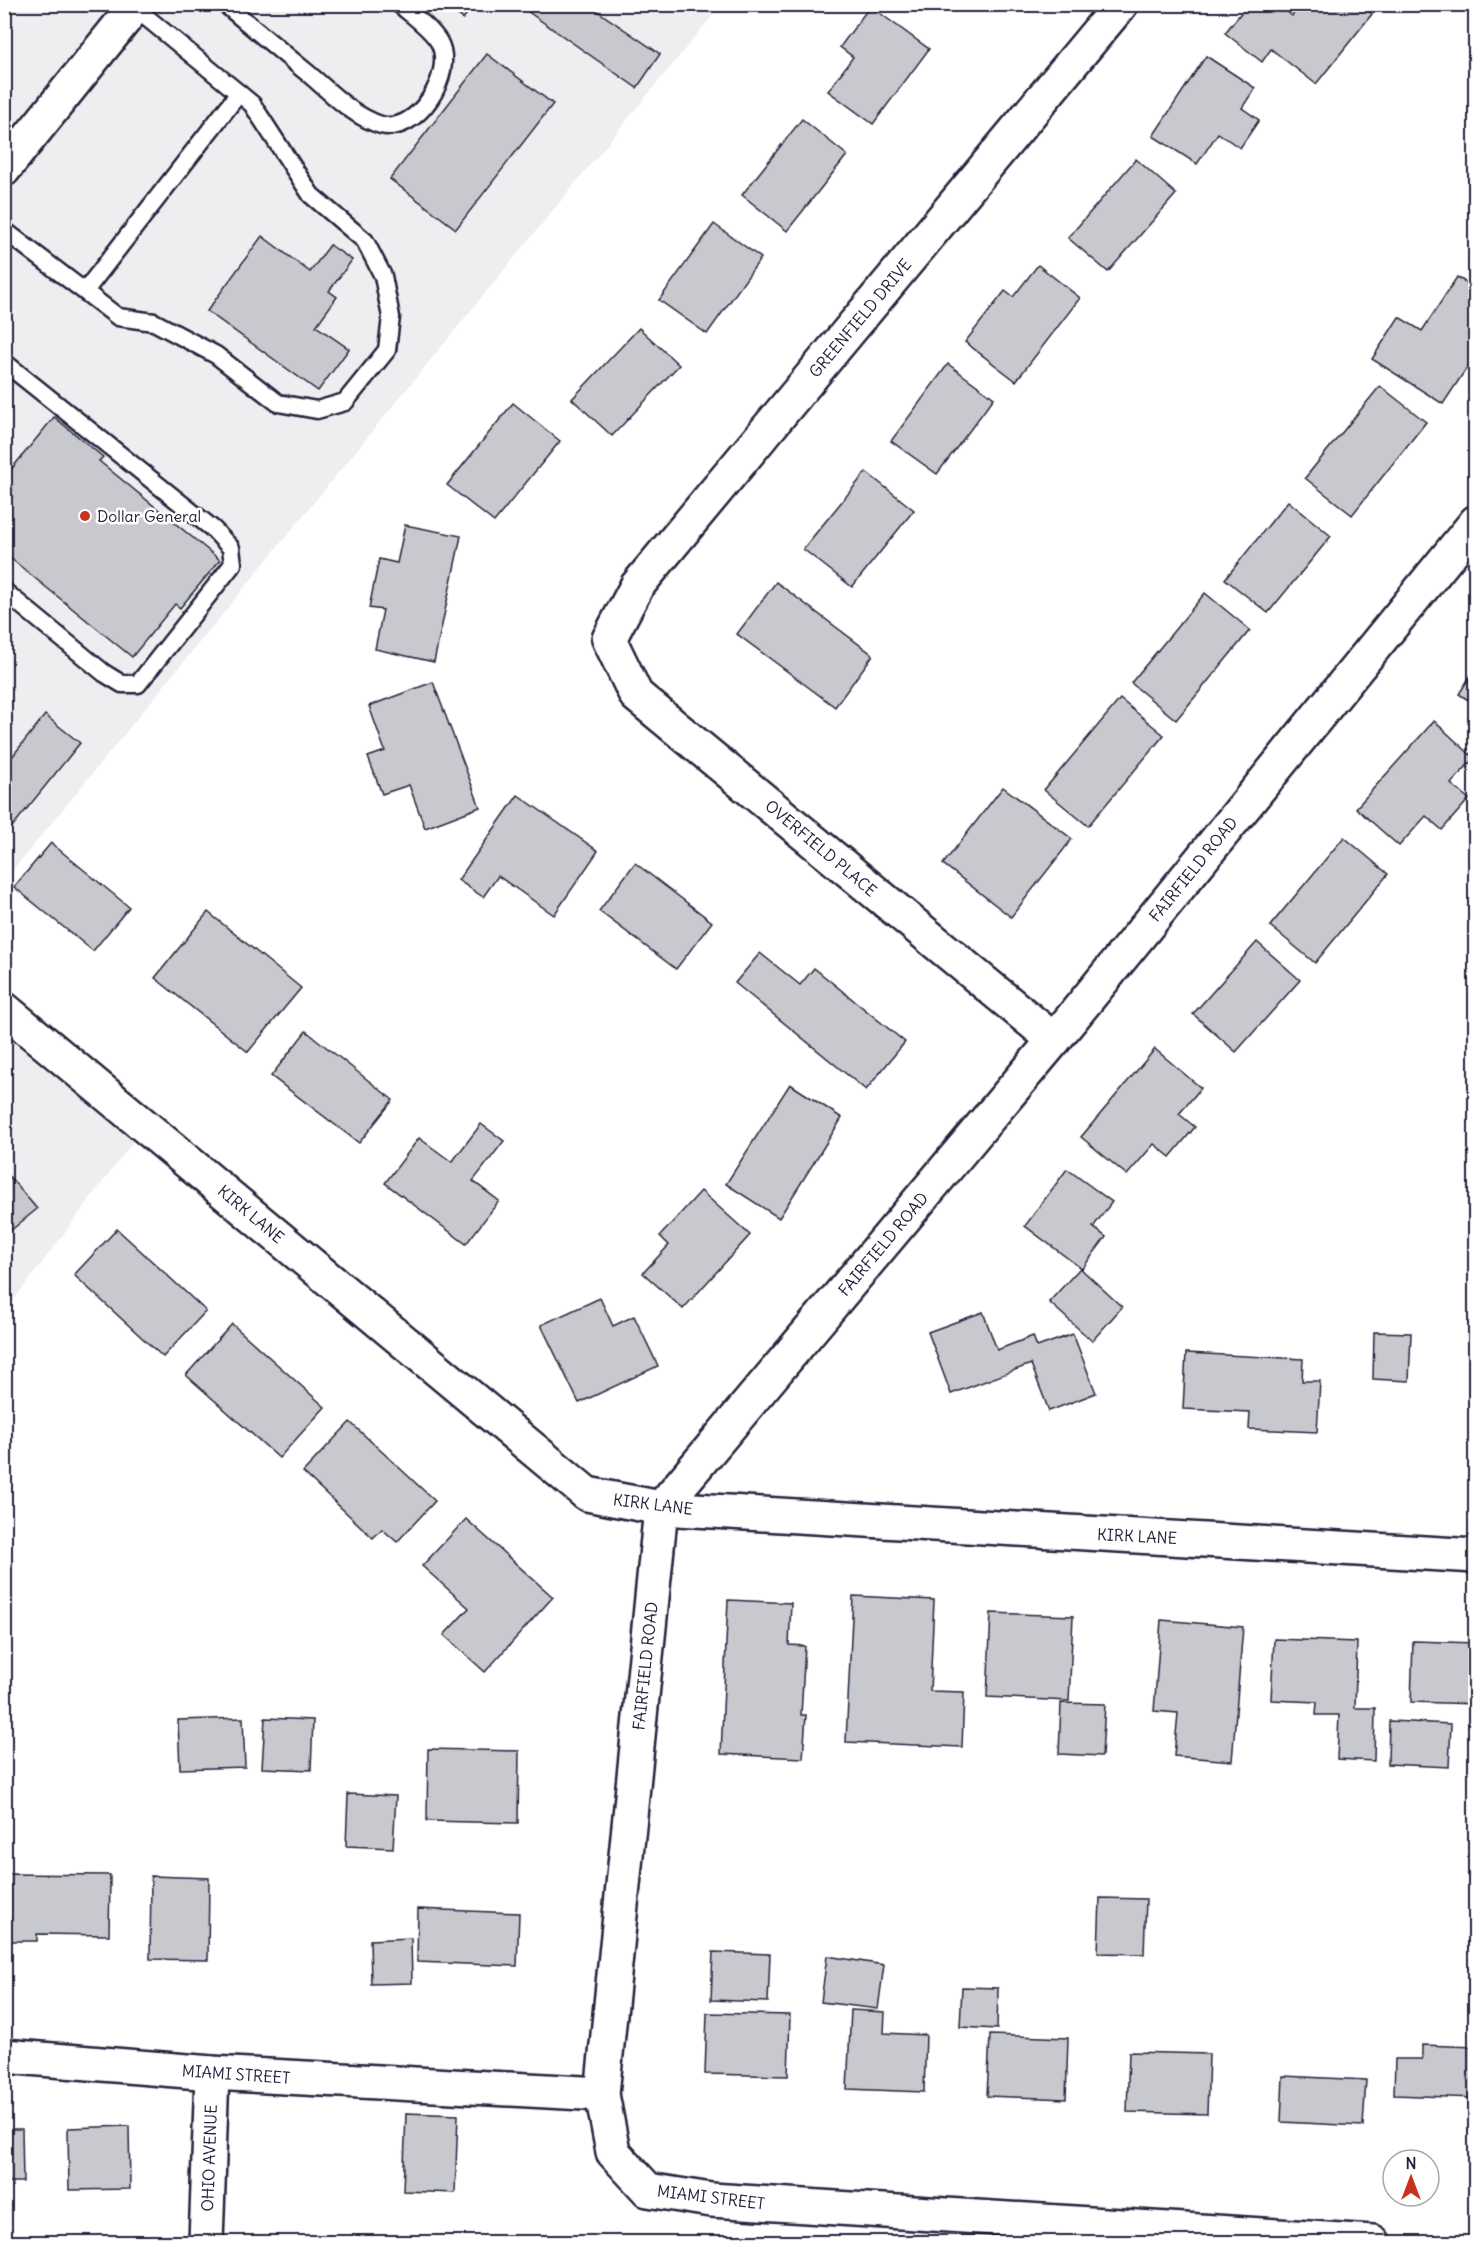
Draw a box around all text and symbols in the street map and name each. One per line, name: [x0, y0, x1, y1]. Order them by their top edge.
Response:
street label: GREENFIELD DRIVE: [805, 255, 915, 381]
place label: Dollar General: [97, 506, 201, 526]
marker: Dollar General: [78, 509, 92, 523]
street label: OVERFIELD PLACE: [761, 795, 881, 901]
street label: FAIRFIELD ROAD: [1145, 813, 1241, 925]
street label: KIRK LANE: [214, 1181, 288, 1247]
street label: FAIRFIELD ROAD: [834, 1188, 932, 1300]
street label: KIRK LANE: [612, 1489, 694, 1519]
street label: KIRK LANE: [1096, 1524, 1178, 1548]
street label: FAIRFIELD ROAD: [628, 1601, 662, 1731]
street label: MIAMI STREET: [181, 2060, 291, 2088]
street label: OHIO AVENUE: [197, 2104, 221, 2212]
north arrow: [1381, 2148, 1441, 2208]
text: N: [1405, 2153, 1417, 2173]
street label: MIAMI STREET: [656, 2180, 766, 2214]

